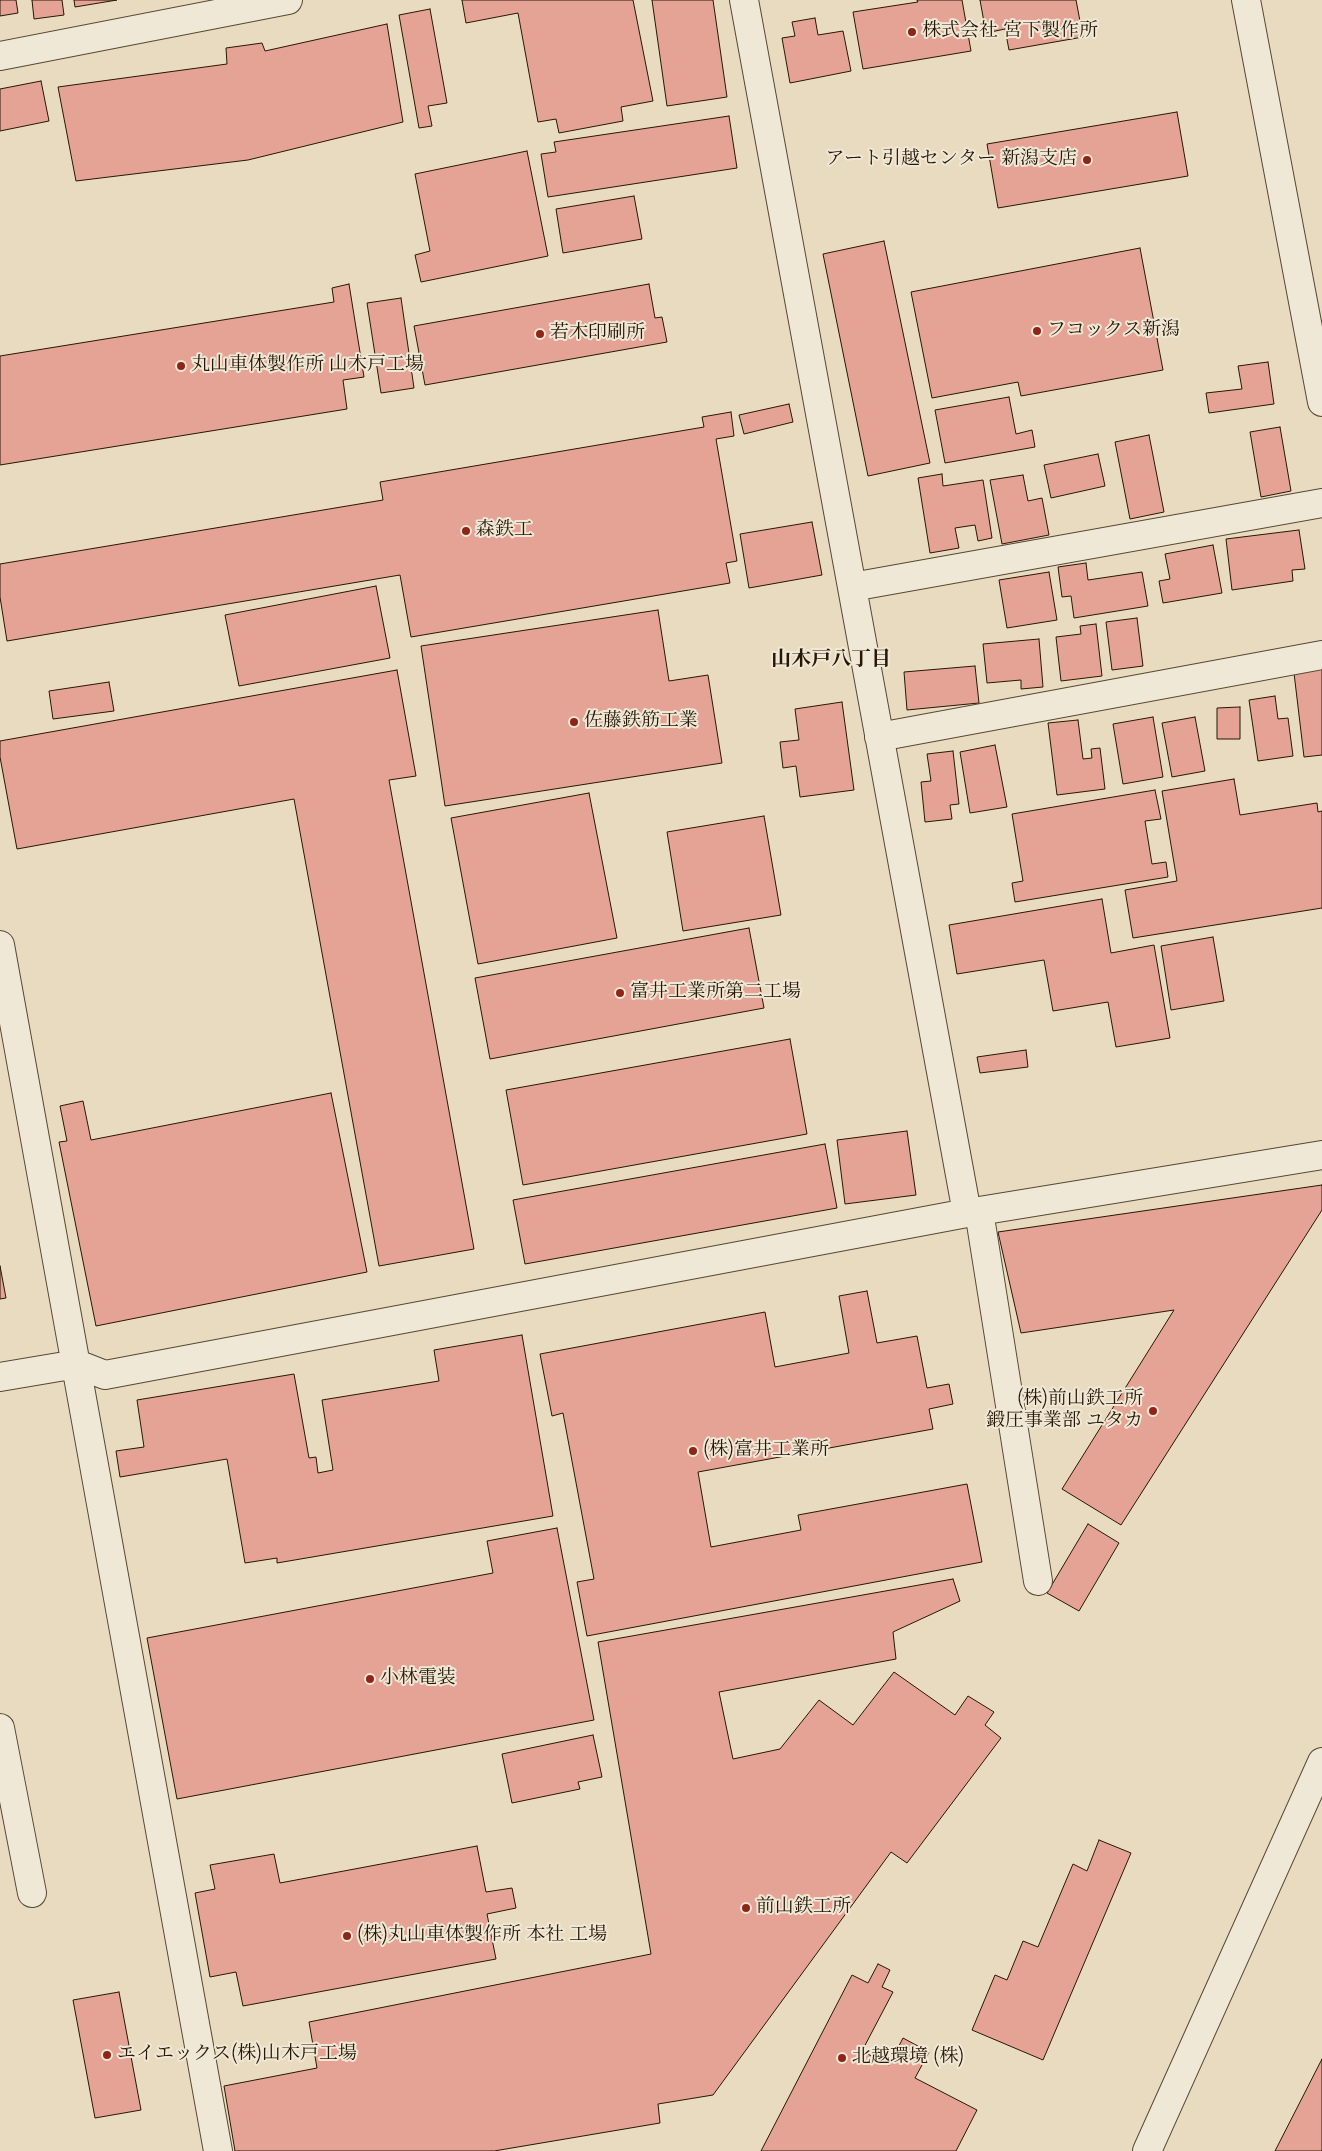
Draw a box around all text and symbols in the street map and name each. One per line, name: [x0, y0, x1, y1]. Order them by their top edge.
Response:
place label: 株式会社 宮下製作所: [922, 21, 1098, 43]
marker: 株式会社 宮下製作所: [906, 26, 918, 38]
place label: アート引越センター 新潟支店: [825, 149, 1077, 171]
marker: アート引越センター 新潟支店: [1081, 154, 1093, 166]
place label: フコックス新潟: [1047, 320, 1180, 342]
place label: 若木印刷所: [550, 323, 645, 345]
marker: フコックス新潟: [1031, 325, 1043, 337]
marker: 若木印刷所: [534, 328, 546, 340]
place label: 丸山車体製作所 山木戸工場: [191, 355, 424, 377]
marker: 丸山車体製作所 山木戸工場: [175, 360, 187, 372]
place label: 森鉄工: [476, 520, 533, 542]
marker: 森鉄工: [460, 525, 472, 537]
district label: 山木戸八丁目: [771, 648, 891, 672]
place label: 佐藤鉄筋工業: [584, 711, 698, 733]
marker: 佐藤鉄筋工業: [568, 716, 580, 728]
place label: 富井工業所第二工場: [630, 982, 801, 1004]
marker: 富井工業所第二工場: [614, 987, 626, 999]
place label: (株)前山鉄工所 鍛圧事業部 ユタカ: [986, 1389, 1143, 1433]
marker: (株)前山鉄工所 鍛圧事業部 ユタカ: [1147, 1405, 1159, 1417]
place label: (株)富井工業所: [703, 1440, 829, 1462]
marker: (株)富井工業所: [687, 1445, 699, 1457]
place label: 小林電装: [380, 1668, 456, 1690]
marker: 小林電装: [364, 1673, 376, 1685]
place label: 前山鉄工所: [756, 1897, 851, 1919]
marker: 前山鉄工所: [740, 1902, 752, 1914]
place label: (株)丸山車体製作所 本社 工場: [357, 1925, 607, 1947]
marker: (株)丸山車体製作所 本社 工場: [341, 1930, 353, 1942]
place label: エイエックス(株)山木戸工場: [117, 2044, 357, 2066]
place label: 北越環境 (株): [852, 2047, 964, 2069]
marker: エイエックス(株)山木戸工場: [101, 2049, 113, 2061]
marker: 北越環境 (株): [836, 2052, 848, 2064]

